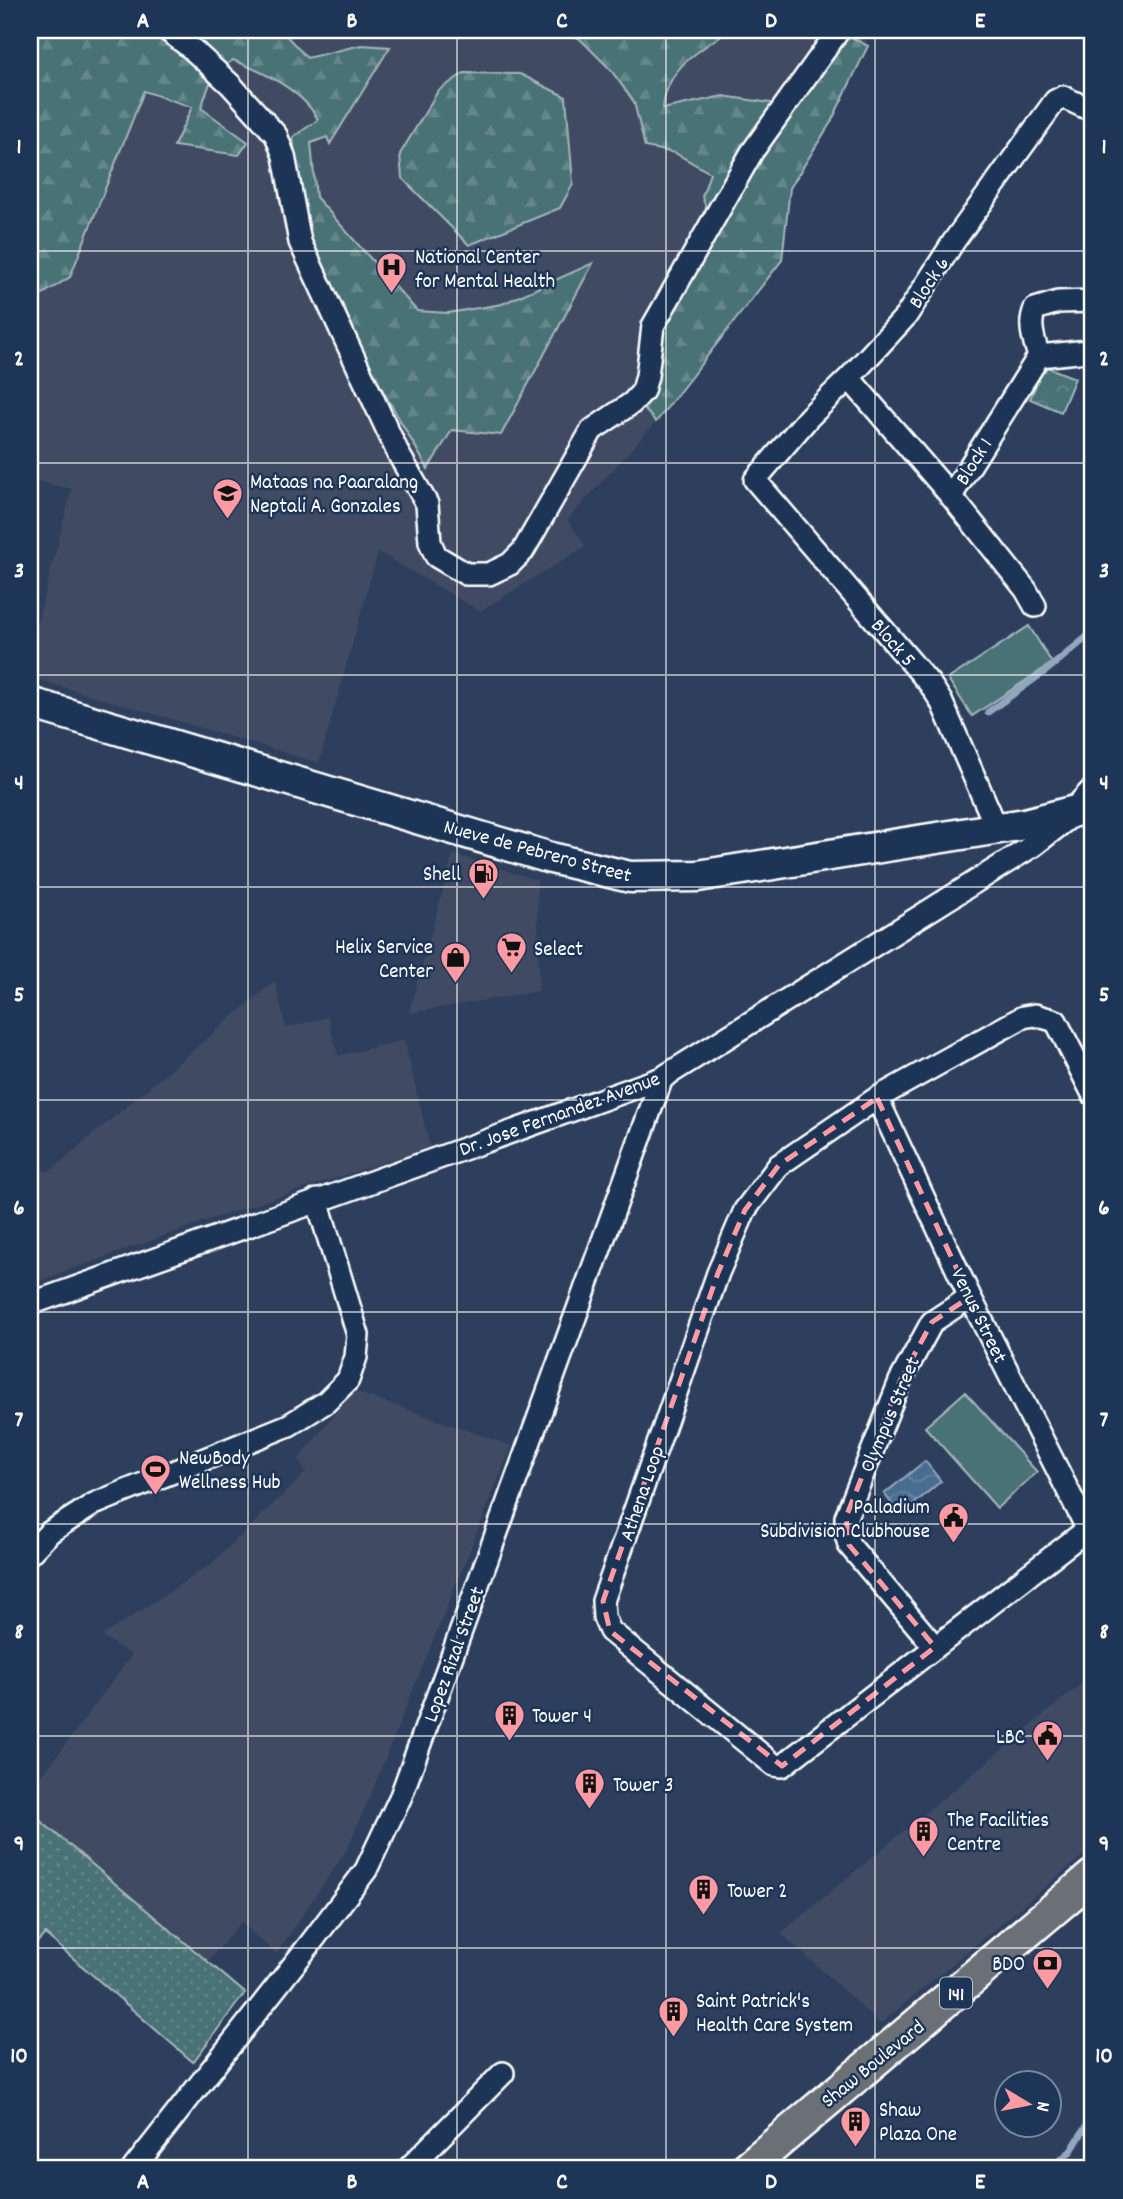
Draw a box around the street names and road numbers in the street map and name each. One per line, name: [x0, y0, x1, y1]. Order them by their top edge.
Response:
street label: Block 6: [903, 252, 958, 315]
street label: Block 1: [949, 433, 1002, 492]
street label: Block 5: [862, 613, 921, 675]
street label: Nueve de Pebrero Street: [440, 813, 635, 892]
street label: Dr. Jose Fernandez Avenue: [455, 1066, 665, 1166]
street label: Venus Street: [941, 1264, 1013, 1369]
street label: Olympus Street: [854, 1352, 930, 1478]
street label: Athena Loop: [613, 1442, 674, 1546]
street label: Lopez Rizal Street: [417, 1583, 494, 1727]
road number: 141: [940, 1978, 972, 2008]
street label: Shaw Boulevard: [816, 2014, 932, 2117]

